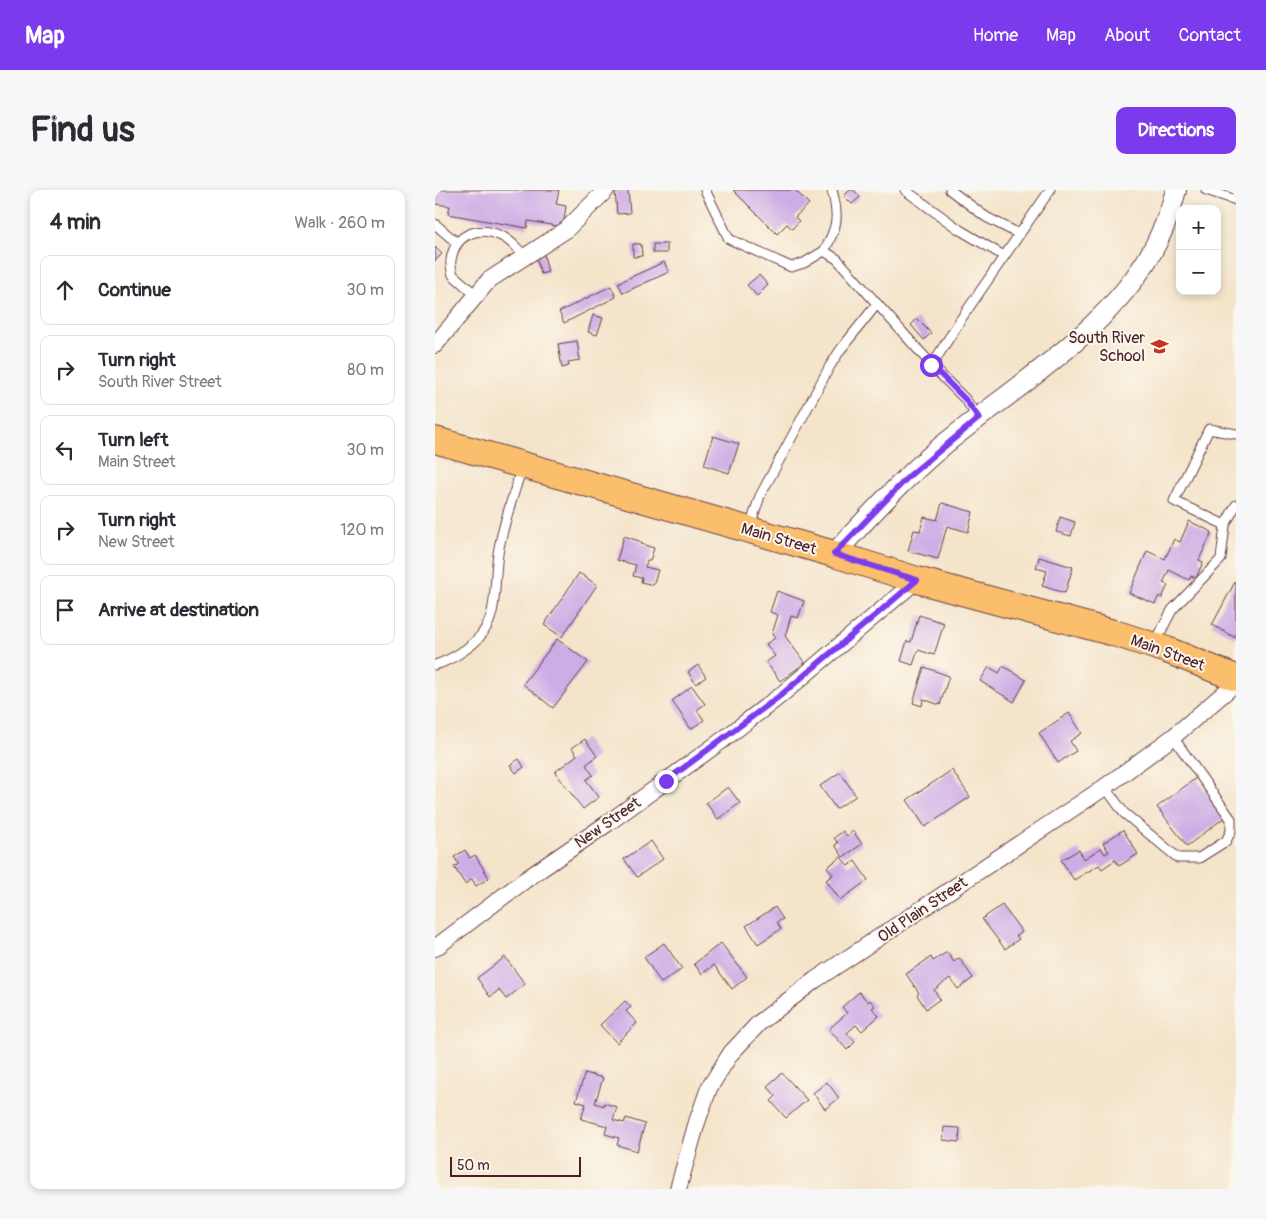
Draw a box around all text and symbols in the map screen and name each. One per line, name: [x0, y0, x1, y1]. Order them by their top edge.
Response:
text: Map: [25, 21, 65, 50]
text: Home: [973, 24, 1018, 47]
text: Map: [1046, 24, 1076, 47]
text: About: [1104, 24, 1150, 47]
text: Contact: [1178, 24, 1241, 47]
button: Directions: [1116, 107, 1236, 154]
text: Find us: [30, 108, 135, 152]
map controls: [1176, 205, 1221, 295]
button: +: [1176, 205, 1221, 250]
text: 4 min: [50, 209, 101, 236]
text: Walk · 260 m: [294, 213, 385, 233]
button: −: [1176, 250, 1221, 295]
icon: ahead: [51, 276, 79, 304]
text: Continue: [98, 278, 171, 302]
text: 30 m: [346, 280, 384, 300]
place label: South River School: [1068, 328, 1145, 366]
school or university icon: South River School: [1149, 336, 1169, 356]
text: Turn right: [98, 348, 176, 372]
route start: [920, 354, 943, 377]
icon: right: [51, 356, 79, 384]
text: 80 m: [347, 360, 384, 380]
text: South River Street: [98, 372, 222, 392]
text: Turn left: [98, 428, 168, 452]
icon: left: [51, 436, 79, 464]
text: 30 m: [346, 440, 384, 460]
text: Main Street: [98, 452, 176, 472]
text: Turn right: [98, 508, 176, 532]
icon: right: [51, 516, 79, 544]
street label: Main Street: [739, 519, 819, 559]
text: 120 m: [340, 520, 384, 540]
text: New Street: [98, 532, 174, 552]
icon: arrive: [51, 596, 79, 624]
text: Arrive at destination: [98, 598, 259, 622]
street label: Main Street: [1128, 630, 1208, 676]
route end: [655, 770, 678, 793]
street label: New Street: [571, 792, 645, 853]
street label: Old Plain Street: [874, 872, 972, 947]
scale bar: [450, 1154, 581, 1177]
text: 50 m: [457, 1157, 490, 1174]

